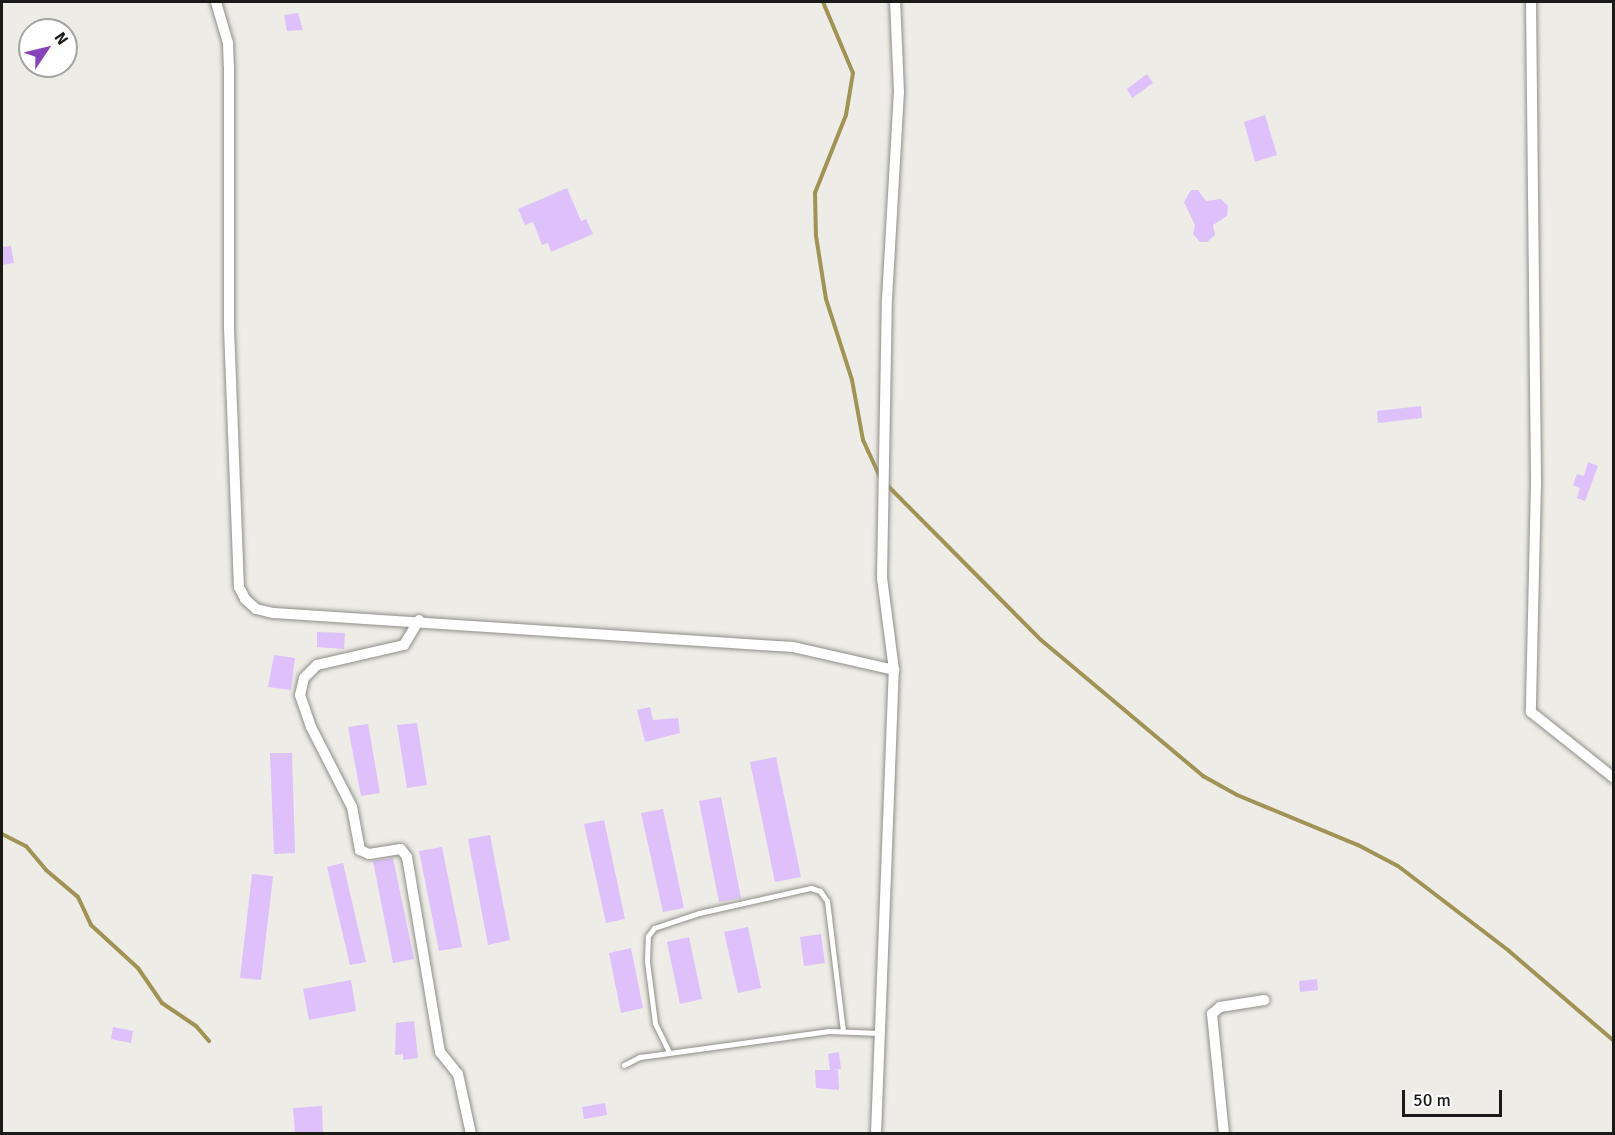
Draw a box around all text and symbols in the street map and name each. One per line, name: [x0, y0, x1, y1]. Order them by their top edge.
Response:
north arrow: [18, 18, 78, 78]
text: N: [50, 29, 72, 49]
scale bar: [1405, 1078, 1506, 1116]
text: 50 m: [1413, 1089, 1451, 1111]

